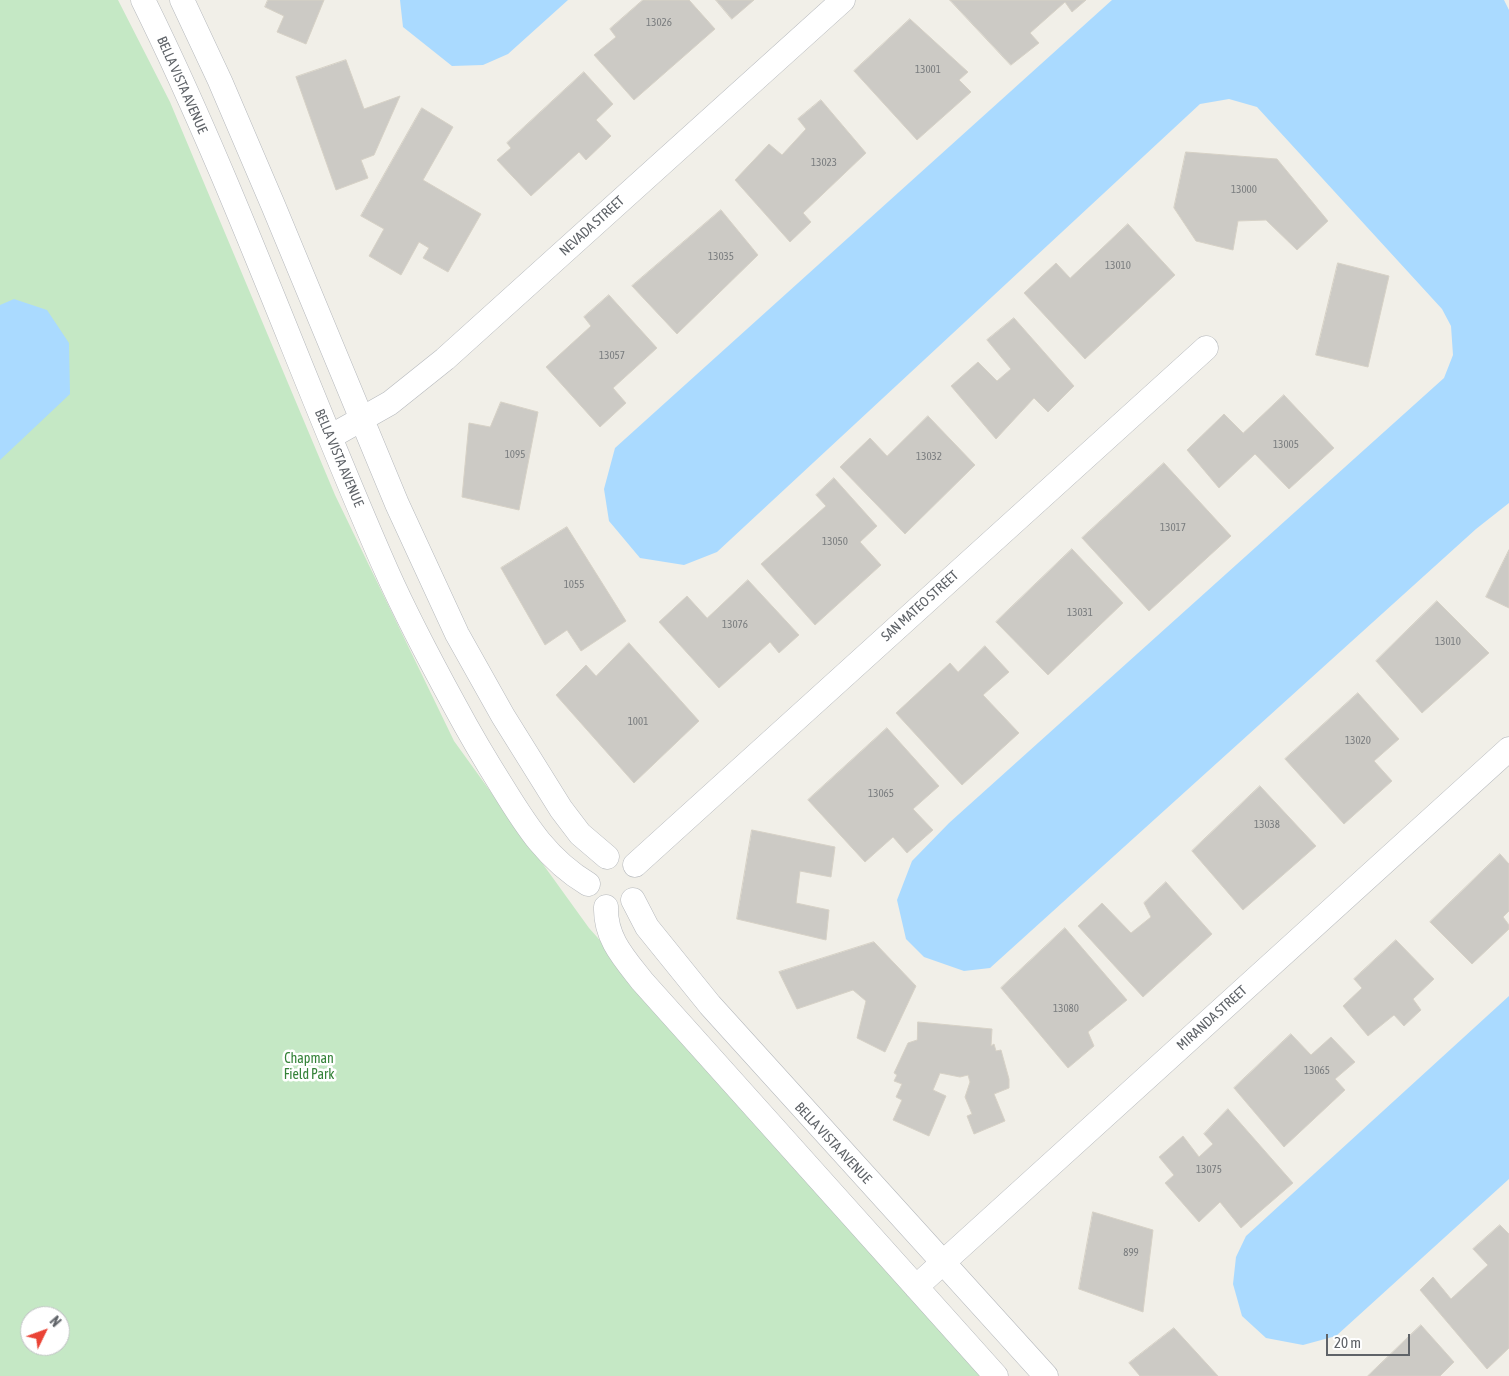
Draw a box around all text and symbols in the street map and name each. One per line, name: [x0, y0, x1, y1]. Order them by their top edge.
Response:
house number: 13026: [646, 16, 672, 30]
street label: BELLA VISTA AVENUE: [153, 34, 211, 136]
house number: 13001: [915, 63, 941, 77]
house number: 13023: [811, 156, 837, 170]
house number: 13000: [1231, 183, 1257, 197]
street label: NEVADA STREET: [556, 193, 628, 259]
house number: 13035: [708, 250, 734, 264]
house number: 13010: [1105, 259, 1131, 273]
house number: 13057: [599, 349, 625, 363]
street label: BELLA VISTA AVENUE: [311, 406, 367, 510]
house number: 13005: [1273, 438, 1299, 452]
house number: 1095: [505, 448, 525, 462]
house number: 13032: [916, 450, 942, 464]
house number: 13017: [1160, 521, 1186, 535]
house number: 13050: [822, 535, 848, 549]
street label: SAN MATEO STREET: [878, 567, 962, 645]
house number: 1055: [564, 578, 584, 592]
house number: 13031: [1067, 606, 1093, 620]
house number: 13076: [722, 618, 748, 632]
house number: 13010: [1435, 635, 1461, 649]
house number: 1001: [628, 715, 648, 729]
house number: 13020: [1345, 734, 1371, 748]
house number: 13065: [868, 787, 894, 801]
house number: 13038: [1254, 818, 1280, 832]
street label: MIRANDA STREET: [1173, 982, 1251, 1054]
house number: 13080: [1053, 1002, 1079, 1016]
park label: Chapman Field Park: [284, 1051, 334, 1084]
house number: 13065: [1304, 1064, 1330, 1078]
street label: BELLA VISTA AVENUE: [791, 1099, 875, 1187]
house number: 13075: [1196, 1163, 1222, 1177]
house number: 899: [1123, 1246, 1139, 1260]
north arrow: [20, 1306, 70, 1356]
text: N: [47, 1313, 64, 1330]
scale bar: [1329, 1324, 1413, 1356]
text: 20 m: [1334, 1334, 1361, 1351]

